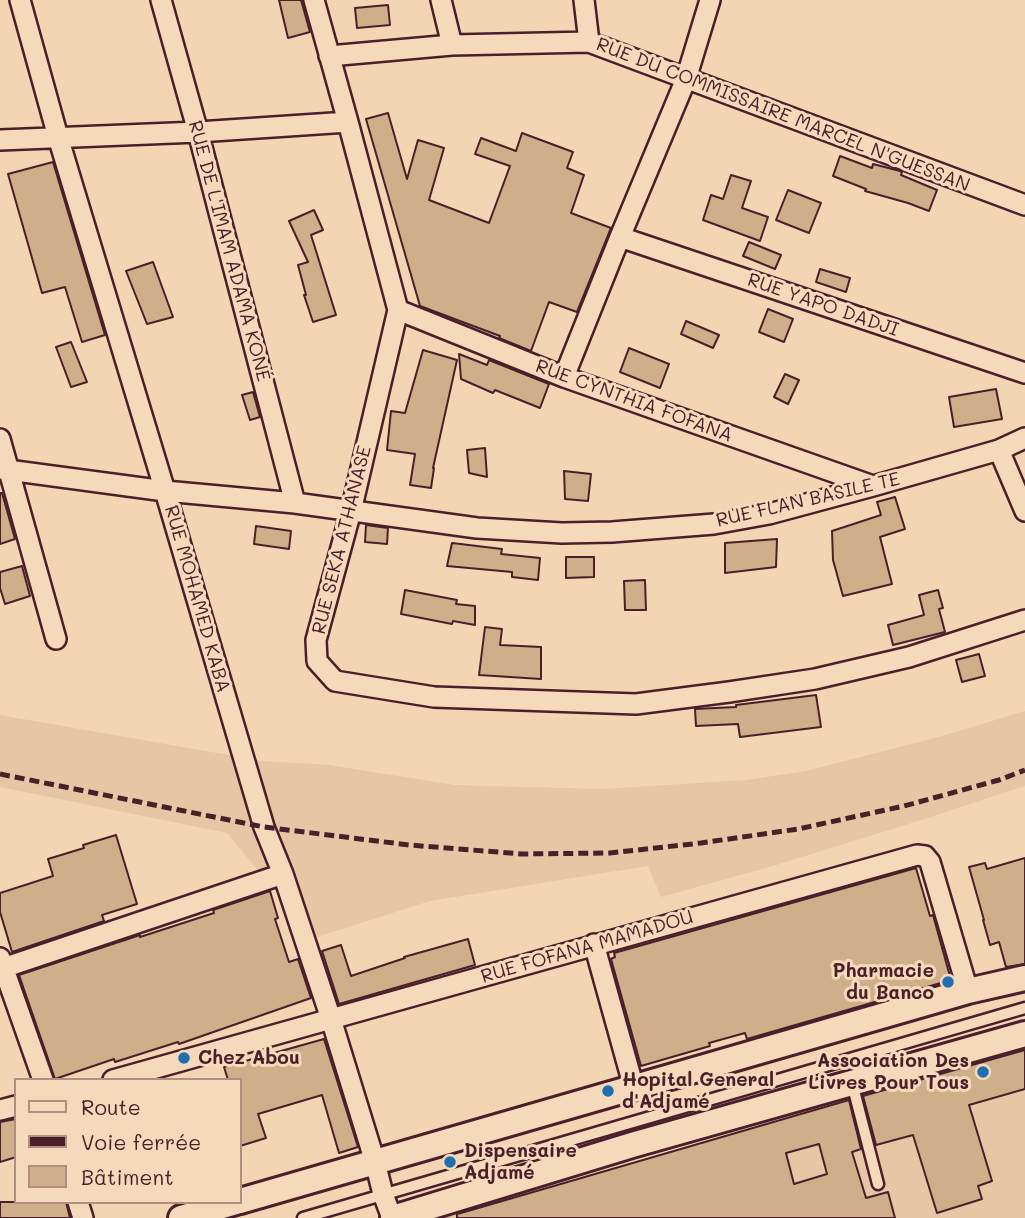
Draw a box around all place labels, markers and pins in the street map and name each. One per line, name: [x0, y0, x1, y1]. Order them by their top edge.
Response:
place label: Pharmacie du Banco: [833, 960, 934, 1004]
marker: Pharmacie du Banco: [940, 974, 956, 990]
place label: Chez Abou: [198, 1047, 300, 1069]
marker: Chez Abou: [176, 1050, 192, 1066]
place label: Association Des Livres Pour Tous: [808, 1050, 969, 1094]
marker: Association Des Livres Pour Tous: [975, 1064, 991, 1080]
place label: Hopital General d'Adjamé: [622, 1069, 774, 1113]
marker: Hopital General d'Adjamé: [600, 1083, 616, 1099]
place label: Dispensaire Adjamé: [464, 1140, 577, 1184]
marker: Dispensaire Adjamé: [442, 1154, 458, 1170]

